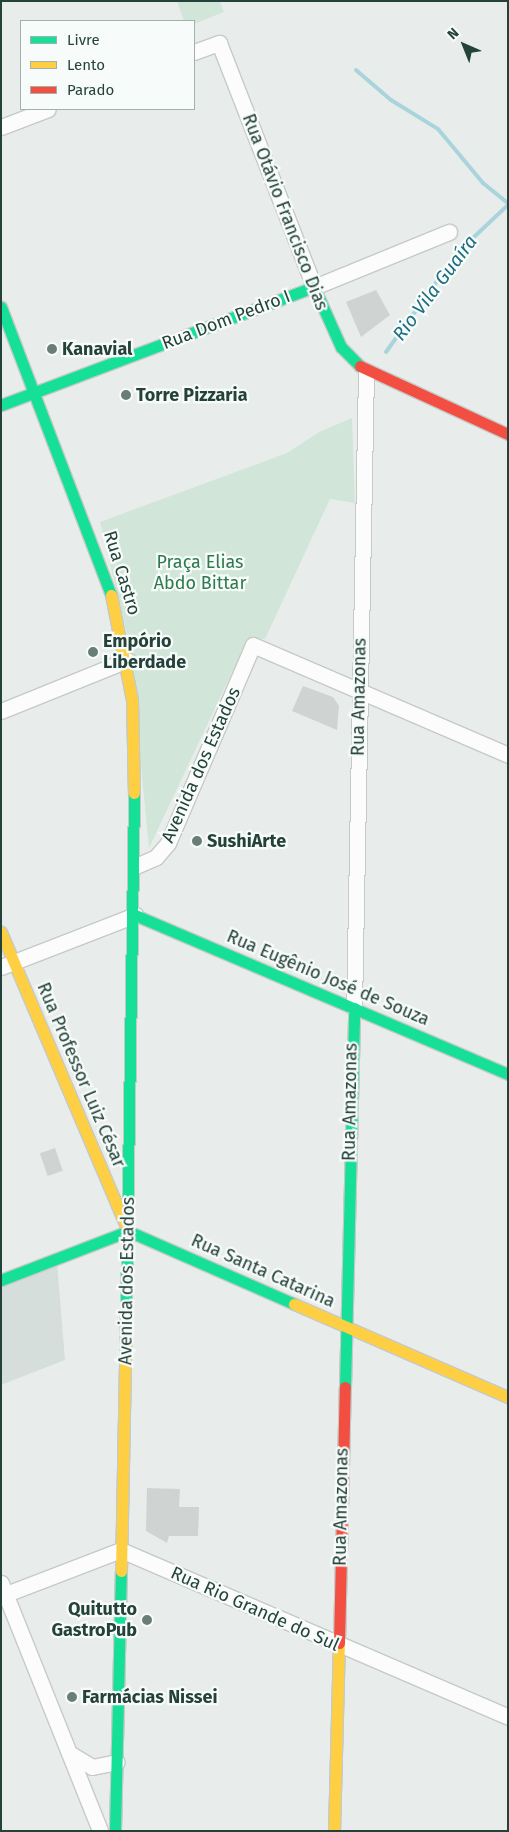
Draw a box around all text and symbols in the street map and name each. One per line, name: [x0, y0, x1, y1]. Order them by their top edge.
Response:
legend: [20, 20, 195, 110]
north arrow: [439, 20, 489, 70]
text: N: [444, 25, 462, 43]
text: Livre: [67, 31, 100, 49]
text: Lento: [67, 56, 105, 74]
text: Parado: [67, 81, 114, 99]
street label: Rua Otávio Francisco Dias: [238, 111, 332, 313]
water label: Rio Vila Guaíra: [388, 231, 482, 345]
street label: Rua Dom Pedro I: [159, 286, 293, 354]
place label: Kanavial: [62, 338, 132, 360]
marker: Kanavial: [46, 343, 58, 355]
place label: Torre Pizzaria: [136, 384, 247, 406]
marker: Torre Pizzaria: [120, 389, 132, 401]
street label: Rua Castro: [99, 528, 145, 618]
park label: Praça Elias Abdo Bittar: [154, 552, 246, 594]
place label: Empório Liberdade: [103, 631, 186, 674]
street label: Rua Amazonas: [347, 638, 371, 756]
marker: Empório Liberdade: [87, 646, 99, 658]
street label: Avenida dos Estados: [157, 684, 245, 846]
place label: SushiArte: [207, 830, 286, 852]
marker: SushiArte: [191, 835, 203, 847]
street label: Rua Eugênio José de Souza: [223, 925, 433, 1031]
street label: Rua Professor Luiz César: [32, 979, 130, 1171]
street label: Rua Amazonas: [338, 1043, 362, 1161]
street label: Avenida dos Estados: [115, 1197, 139, 1365]
street label: Rua Santa Catarina: [188, 1230, 338, 1312]
street label: Rua Amazonas: [329, 1448, 353, 1566]
street label: Rua Rio Grande do Sul: [167, 1562, 343, 1656]
place label: Quitutto GastroPub: [52, 1599, 137, 1642]
marker: Quitutto GastroPub: [141, 1614, 153, 1626]
place label: Farmácias Nissei: [82, 1686, 217, 1708]
marker: Farmácias Nissei: [66, 1691, 78, 1703]

